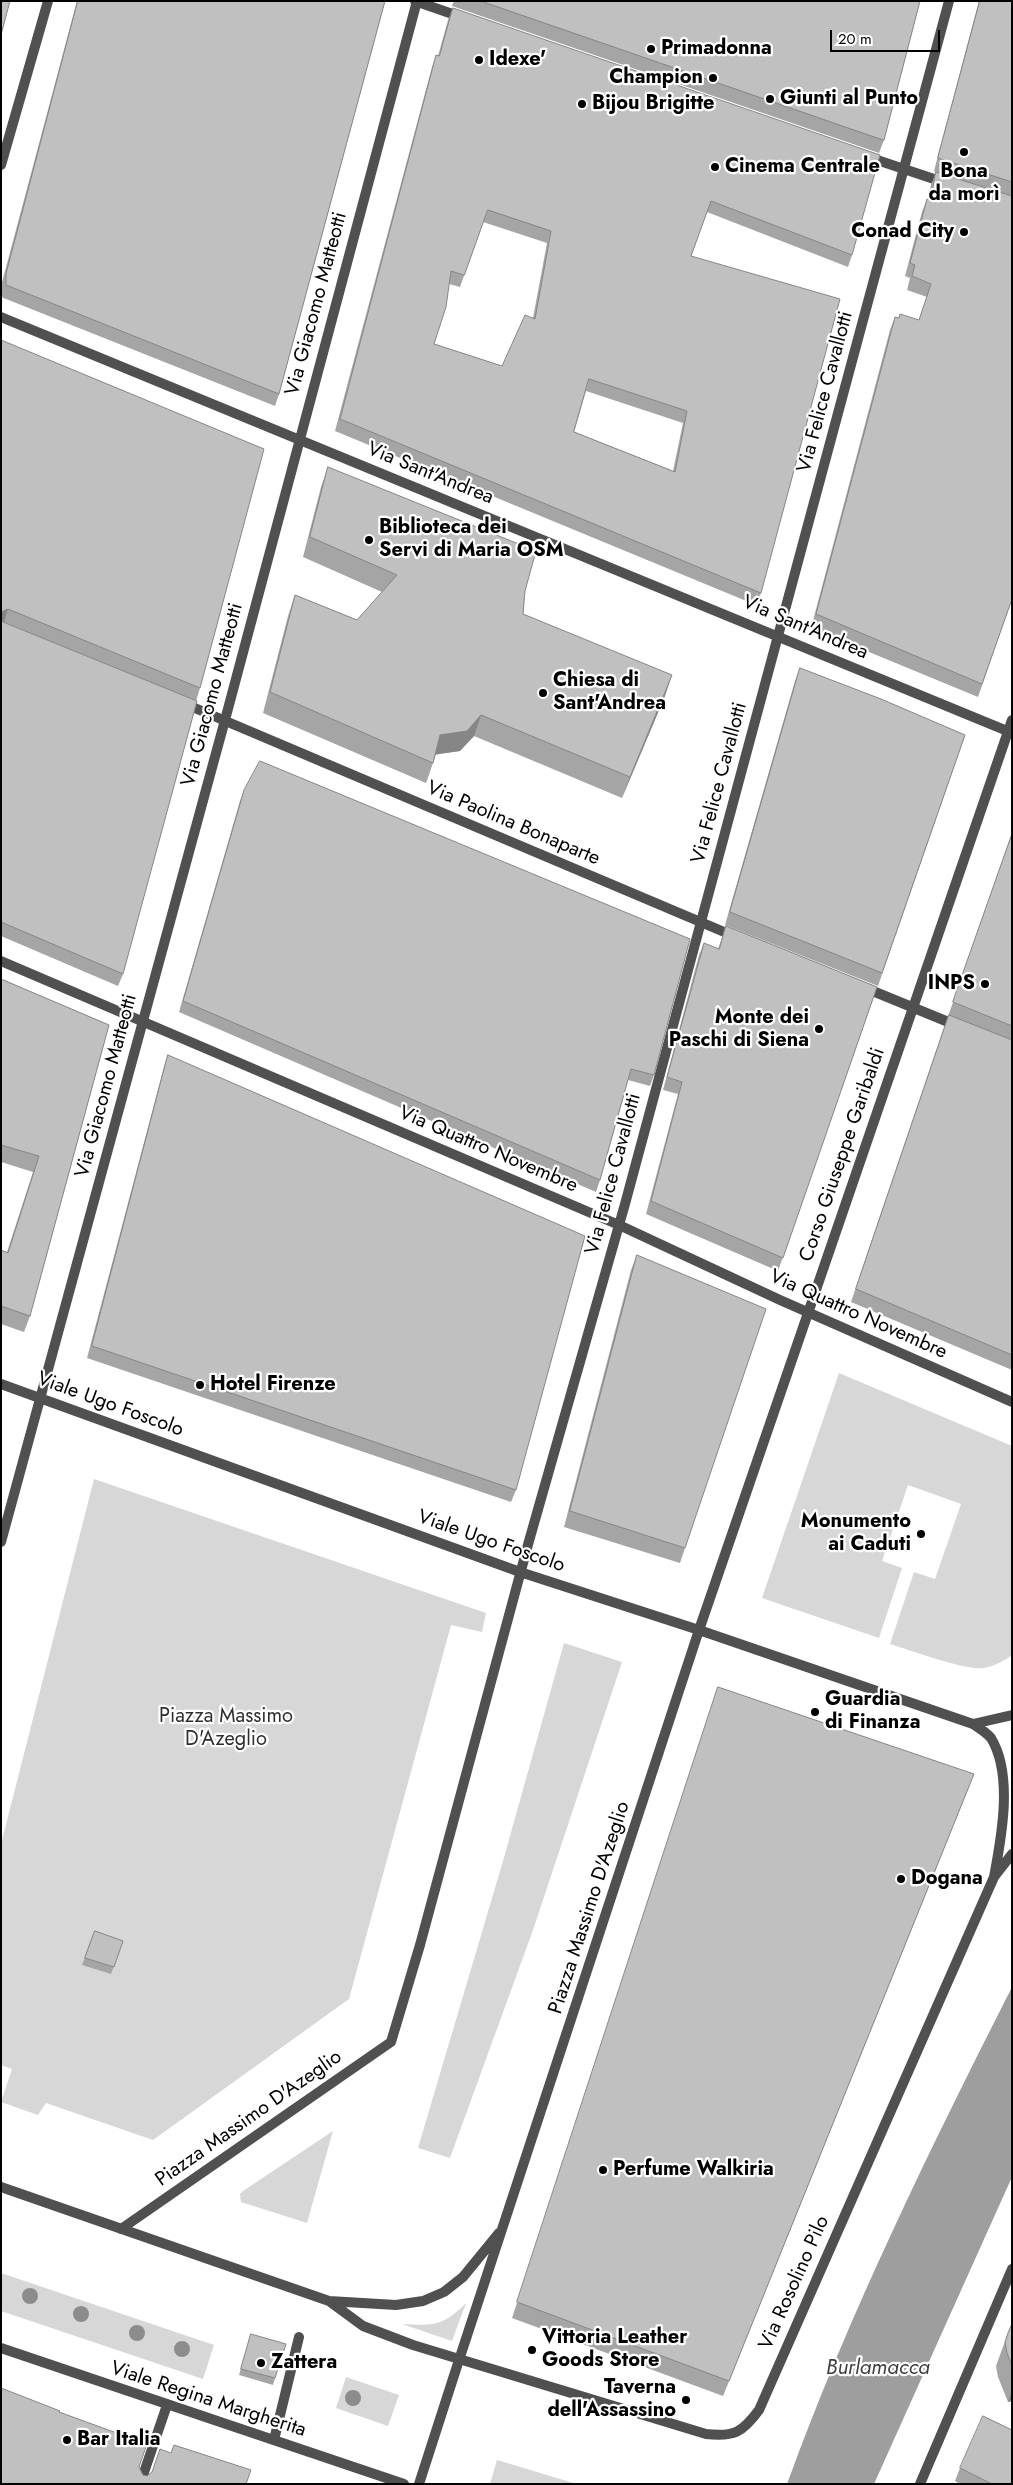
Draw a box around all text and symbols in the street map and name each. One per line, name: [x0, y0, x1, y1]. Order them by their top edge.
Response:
scale bar: [833, 20, 943, 52]
text: 20 m: [838, 28, 872, 50]
place label: Primadonna: [661, 37, 772, 61]
marker: Primadonna: [645, 43, 657, 55]
place label: Idexe': [489, 48, 546, 72]
marker: Idexe': [473, 54, 485, 66]
place label: Champion: [609, 66, 703, 90]
marker: Champion: [707, 72, 719, 84]
place label: Giunti al Punto: [780, 87, 918, 111]
place label: Bijou Brigitte: [592, 92, 714, 116]
marker: Giunti al Punto: [764, 93, 776, 105]
marker: Bijou Brigitte: [576, 98, 588, 110]
marker: Bona da morì: [958, 146, 970, 158]
place label: Cinema Centrale: [725, 155, 880, 179]
place label: Bona da morì: [928, 160, 1000, 207]
marker: Cinema Centrale: [709, 161, 721, 173]
street label: Via Giacomo Matteotti: [281, 210, 353, 398]
place label: Conad City: [851, 220, 954, 244]
marker: Conad City: [958, 226, 970, 238]
street label: Via Felice Cavallotti: [793, 309, 859, 475]
street label: Via Sant'Andrea: [363, 438, 497, 510]
place label: Biblioteca dei Servi di Maria OSM: [379, 516, 564, 563]
marker: Biblioteca dei Servi di Maria OSM: [363, 534, 375, 546]
street label: Via Sant'Andrea: [739, 591, 871, 665]
street label: Via Giacomo Matteotti: [177, 601, 249, 789]
place label: Chiesa di Sant'Andrea: [553, 669, 666, 716]
marker: Chiesa di Sant'Andrea: [537, 687, 549, 699]
street label: Via Felice Cavallotti: [687, 700, 753, 866]
street label: Via Paolina Bonaparte: [423, 777, 603, 871]
place label: INPS: [928, 972, 975, 996]
marker: INPS: [979, 978, 991, 990]
street label: Via Giacomo Matteotti: [71, 992, 143, 1180]
place label: Monte dei Paschi di Siena: [669, 1006, 809, 1053]
marker: Monte dei Paschi di Siena: [813, 1023, 825, 1035]
street label: Corso Giuseppe Garibaldi: [795, 1045, 891, 1265]
street label: Via Felice Cavallotti: [581, 1091, 647, 1257]
street label: Via Quattro Novembre: [395, 1101, 581, 1199]
street label: Via Quattro Novembre: [766, 1265, 950, 1365]
street label: Viale Ugo Foscolo: [33, 1367, 187, 1443]
place label: Hotel Firenze: [210, 1373, 336, 1397]
marker: Hotel Firenze: [194, 1379, 206, 1391]
street label: Viale Ugo Foscolo: [414, 1506, 568, 1578]
place label: Monumento ai Caduti: [801, 1510, 911, 1557]
marker: Monumento ai Caduti: [915, 1528, 927, 1540]
place label: Guardia di Finanza: [825, 1688, 920, 1735]
park label: Piazza Massimo D'Azeglio: [159, 1705, 293, 1752]
marker: Guardia di Finanza: [809, 1706, 821, 1718]
street label: Piazza Massimo D'Azeglio: [544, 1799, 636, 2017]
place label: Dogana: [911, 1867, 983, 1891]
marker: Dogana: [895, 1873, 907, 1885]
street label: Piazza Massimo D'Azeglio: [151, 2046, 347, 2192]
place label: Perfume Walkiria: [613, 2158, 774, 2182]
marker: Perfume Walkiria: [597, 2164, 609, 2176]
street label: Via Rosolino Pilo: [755, 2212, 835, 2354]
place label: Vittoria Leather Goods Store: [542, 2326, 687, 2373]
marker: Vittoria Leather Goods Store: [526, 2344, 538, 2356]
place label: Zattera: [271, 2351, 337, 2375]
water label: Burlamacca: [826, 2356, 930, 2382]
street label: Viale Regina Margherita: [107, 2357, 309, 2443]
marker: Zattera: [255, 2357, 267, 2369]
place label: Taverna dell'Assassino: [547, 2376, 676, 2423]
marker: Taverna dell'Assassino: [680, 2394, 692, 2406]
place label: Bar Italia: [77, 2428, 161, 2452]
marker: Bar Italia: [61, 2434, 73, 2446]

